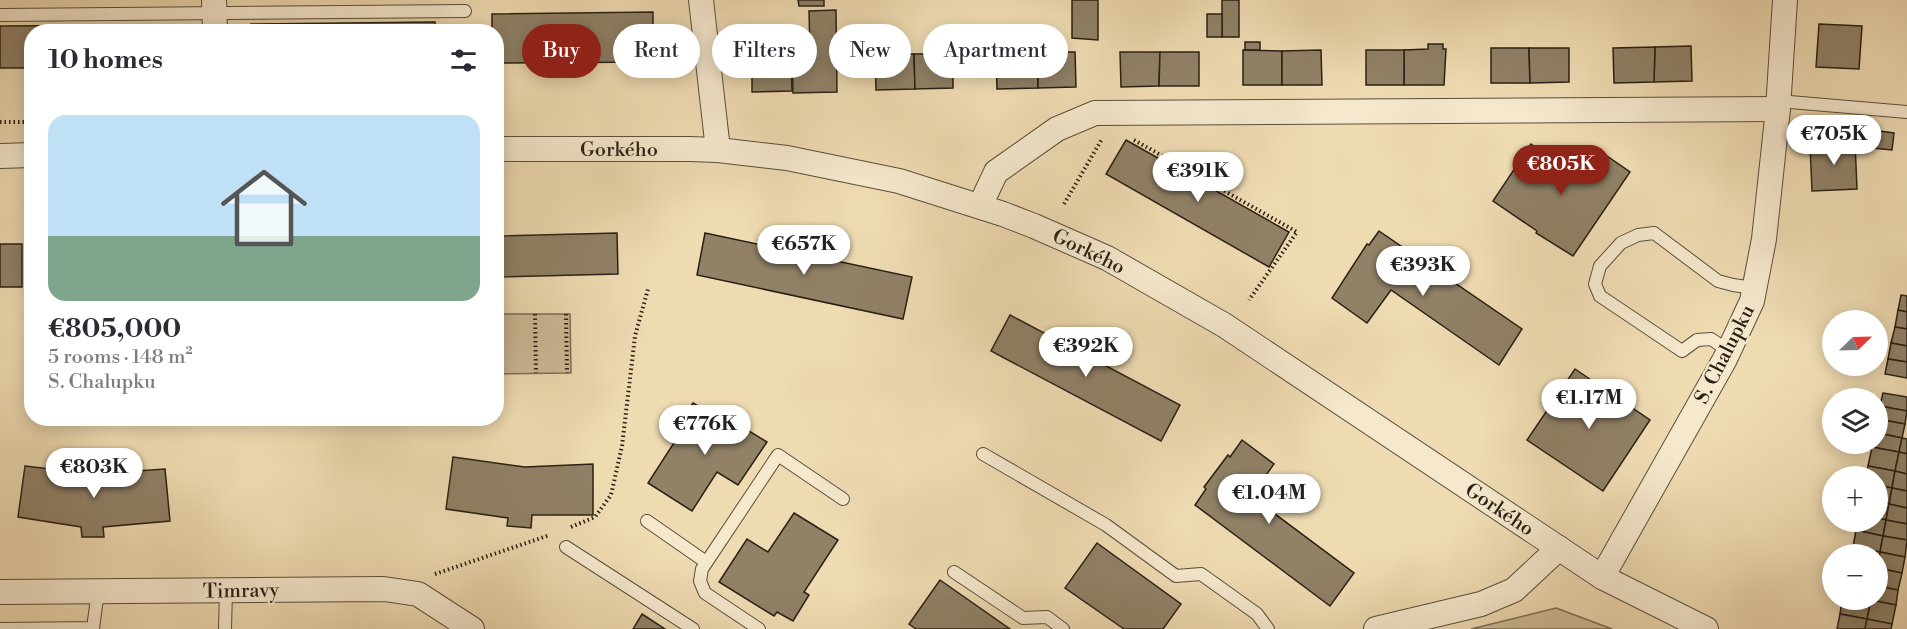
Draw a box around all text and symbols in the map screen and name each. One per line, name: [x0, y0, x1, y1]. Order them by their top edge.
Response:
chip: Buy: [522, 24, 601, 78]
chip: Rent: [613, 24, 700, 78]
chip: Filters: [712, 24, 817, 78]
chip: New: [829, 24, 911, 78]
chip: Apartment: [923, 24, 1068, 78]
text: 10 homes: [48, 44, 163, 76]
icon: filters: [447, 44, 480, 77]
pin: €705K: [1792, 115, 1876, 166]
text: €705K: [1800, 122, 1868, 147]
street label: Gorkého: [580, 138, 658, 163]
pin: €805K: [1519, 145, 1603, 196]
pin: €391K: [1156, 152, 1240, 203]
text: €805K: [1527, 152, 1595, 177]
icon: home: [210, 154, 318, 262]
text: €391K: [1167, 159, 1229, 184]
street label: Gorkého: [1048, 224, 1129, 281]
pin: €657K: [762, 225, 846, 276]
text: €657K: [771, 232, 837, 257]
pin: €393K: [1381, 246, 1465, 297]
text: €393K: [1390, 253, 1456, 278]
street label: S. Chalupku: [1690, 300, 1761, 408]
north arrow: [1822, 310, 1888, 376]
map controls: [1822, 310, 1888, 610]
text: €805,000: [48, 313, 181, 345]
pin: €392K: [1044, 327, 1128, 378]
text: €392K: [1053, 334, 1119, 359]
text: 5 rooms · 148 m²: [48, 345, 192, 370]
text: S. Chalupku: [48, 370, 156, 395]
pin: €1.17M: [1540, 379, 1638, 430]
text: €1.17M: [1555, 386, 1623, 411]
button: layers: [1822, 388, 1888, 454]
pin: €776K: [663, 405, 747, 456]
text: €776K: [673, 412, 737, 437]
pin: €803K: [52, 448, 136, 499]
text: €803K: [60, 455, 128, 480]
button: +: [1822, 466, 1888, 532]
pin: €1.04M: [1220, 474, 1318, 525]
street label: Gorkého: [1460, 478, 1538, 542]
text: €1.04M: [1232, 481, 1306, 506]
button: −: [1822, 544, 1888, 610]
street label: Timravy: [203, 578, 280, 605]

